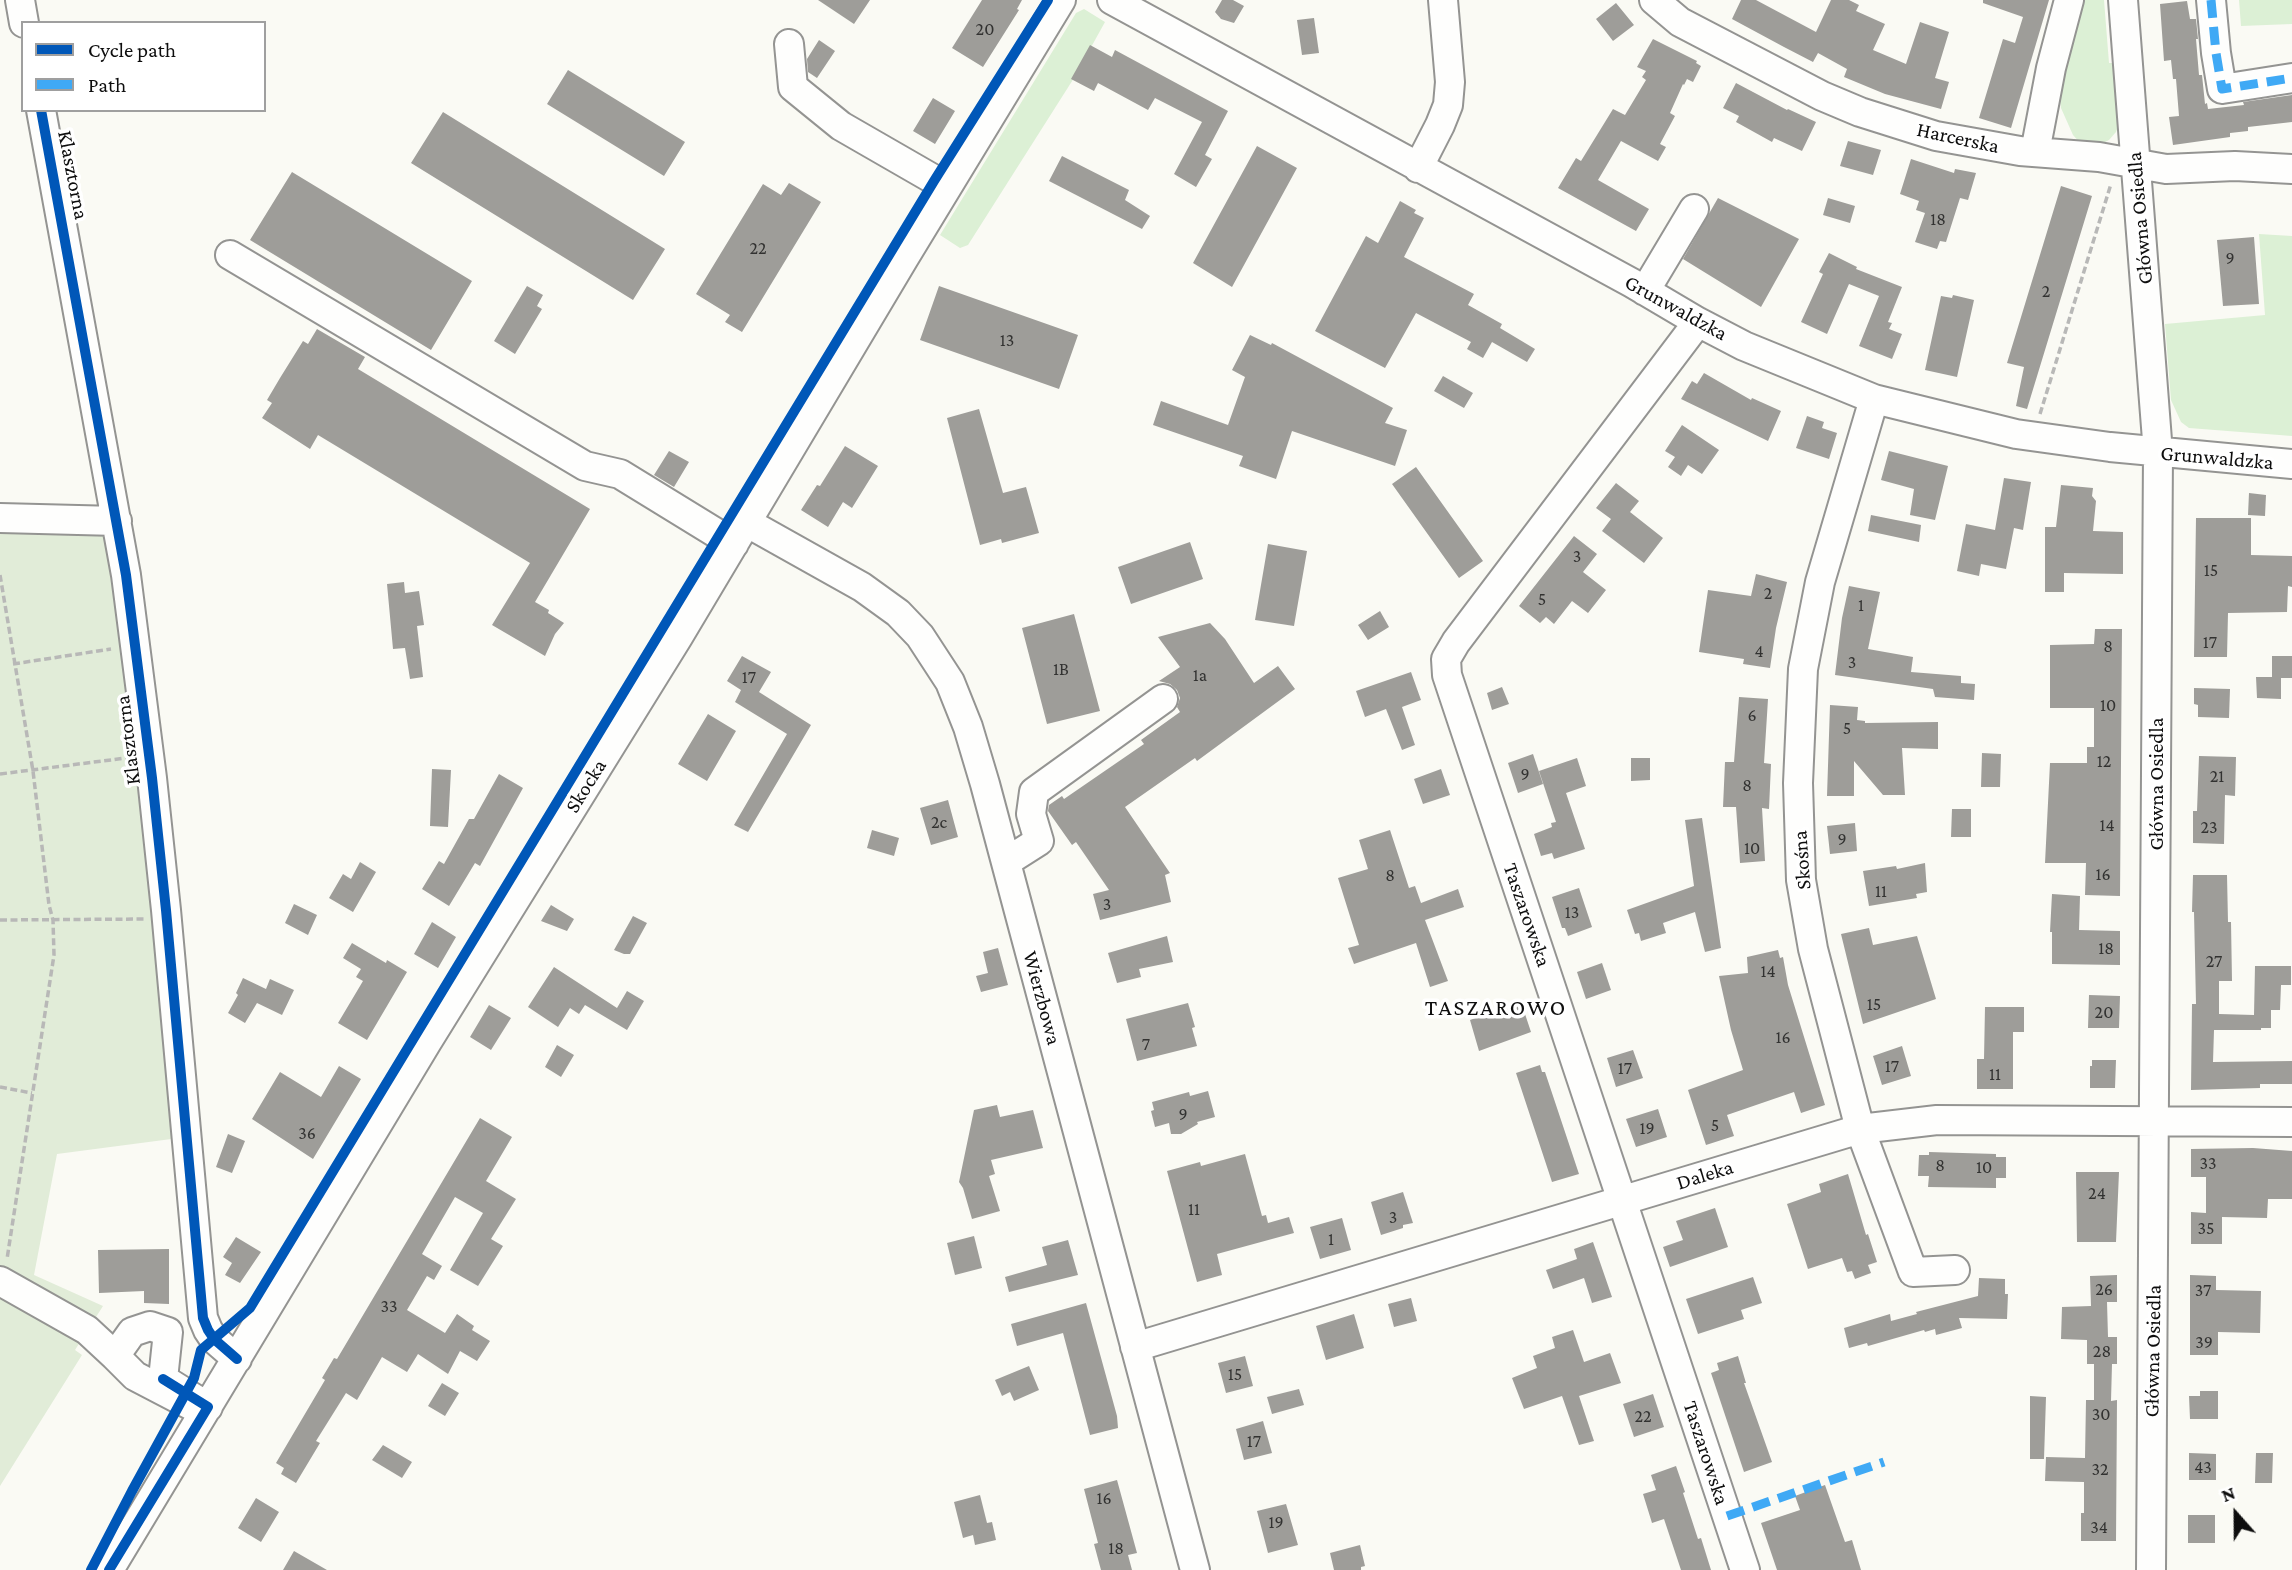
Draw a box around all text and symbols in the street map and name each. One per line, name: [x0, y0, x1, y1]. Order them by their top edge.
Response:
house number: 20: [976, 18, 994, 40]
legend: [21, 21, 266, 112]
text: Cycle path: [88, 38, 176, 62]
text: Path: [88, 73, 126, 97]
street label: Harcerska: [1915, 117, 2001, 159]
street label: Klasztorna: [52, 128, 94, 222]
street label: Główna Osiedla: [2122, 151, 2158, 285]
house number: 18: [1930, 208, 1946, 230]
house number: 22: [749, 237, 767, 259]
house number: 9: [2225, 247, 2235, 269]
street label: Grunwaldzka: [1620, 270, 1732, 346]
house number: 2: [2042, 280, 2050, 302]
house number: 13: [1000, 329, 1014, 351]
street label: Grunwaldzka: [2159, 441, 2275, 475]
house number: 3: [1573, 545, 1581, 567]
house number: 15: [2204, 559, 2218, 581]
house number: 2: [1764, 582, 1772, 604]
house number: 5: [1538, 588, 1546, 610]
house number: 1: [1858, 594, 1864, 616]
house number: 17: [2203, 631, 2217, 653]
house number: 8: [2103, 635, 2113, 657]
house number: 4: [1754, 640, 1764, 662]
house number: 3: [1848, 651, 1856, 673]
house number: 1B: [1053, 658, 1069, 680]
house number: 1a: [1193, 664, 1207, 686]
house number: 17: [742, 666, 756, 688]
street label: Klasztorna: [110, 694, 146, 786]
house number: 10: [2100, 694, 2116, 716]
house number: 6: [1747, 704, 1757, 726]
house number: 5: [1843, 717, 1851, 739]
street label: Główna Osiedla: [2144, 718, 2170, 850]
house number: 12: [2097, 750, 2111, 772]
street label: Skocka: [560, 755, 612, 817]
house number: 9: [1520, 763, 1530, 785]
house number: 21: [2210, 765, 2224, 787]
house number: 8: [1742, 774, 1752, 796]
house number: 2c: [931, 811, 947, 833]
house number: 14: [2099, 814, 2115, 836]
house number: 23: [2200, 816, 2218, 838]
house number: 9: [1837, 828, 1847, 850]
street label: Skośna: [1787, 830, 1817, 890]
house number: 10: [1744, 837, 1760, 859]
street label: Taszarowska: [1498, 860, 1556, 970]
house number: 16: [2095, 863, 2111, 885]
house number: 8: [1385, 864, 1395, 886]
house number: 11: [1875, 880, 1887, 902]
house number: 3: [1103, 893, 1111, 915]
house number: 13: [1565, 901, 1579, 923]
house number: 18: [2098, 937, 2114, 959]
street label: Wierzbowa: [1017, 948, 1067, 1048]
house number: 27: [2206, 950, 2222, 972]
house number: 14: [1760, 960, 1776, 982]
house number: 15: [1867, 993, 1881, 1015]
district label: TASZAROWO: [1426, 994, 1566, 1022]
house number: 20: [2095, 1001, 2113, 1023]
house number: 16: [1775, 1026, 1791, 1048]
house number: 7: [1142, 1033, 1150, 1055]
house number: 17: [1885, 1055, 1899, 1077]
house number: 17: [1618, 1057, 1632, 1079]
house number: 11: [1989, 1063, 2001, 1085]
house number: 9: [1178, 1103, 1188, 1125]
house number: 5: [1711, 1114, 1719, 1136]
house number: 19: [1639, 1117, 1655, 1139]
house number: 36: [298, 1122, 316, 1144]
house number: 33: [2200, 1152, 2216, 1174]
street label: Daleka: [1674, 1154, 1736, 1196]
house number: 8: [1935, 1154, 1945, 1176]
house number: 10: [1976, 1156, 1992, 1178]
house number: 24: [2088, 1182, 2106, 1204]
house number: 11: [1188, 1198, 1200, 1220]
house number: 3: [1389, 1206, 1397, 1228]
house number: 35: [2197, 1217, 2215, 1239]
house number: 1: [1328, 1228, 1334, 1250]
house number: 26: [2095, 1278, 2113, 1300]
house number: 37: [2195, 1279, 2211, 1301]
street label: Główna Osiedla: [2139, 1284, 2167, 1418]
house number: 33: [381, 1295, 397, 1317]
house number: 39: [2195, 1331, 2213, 1353]
house number: 28: [2093, 1340, 2111, 1362]
house number: 15: [1228, 1363, 1242, 1385]
street label: Taszarowska: [1677, 1398, 1735, 1508]
house number: 30: [2092, 1403, 2110, 1425]
house number: 22: [1634, 1405, 1652, 1427]
house number: 17: [1247, 1430, 1261, 1452]
house number: 43: [2194, 1456, 2212, 1478]
house number: 32: [2091, 1458, 2109, 1480]
north arrow: [2201, 1479, 2271, 1549]
text: N: [2218, 1482, 2238, 1506]
house number: 16: [1096, 1487, 1112, 1509]
house number: 19: [1268, 1511, 1284, 1533]
house number: 34: [2090, 1516, 2108, 1538]
house number: 18: [1108, 1537, 1124, 1559]

